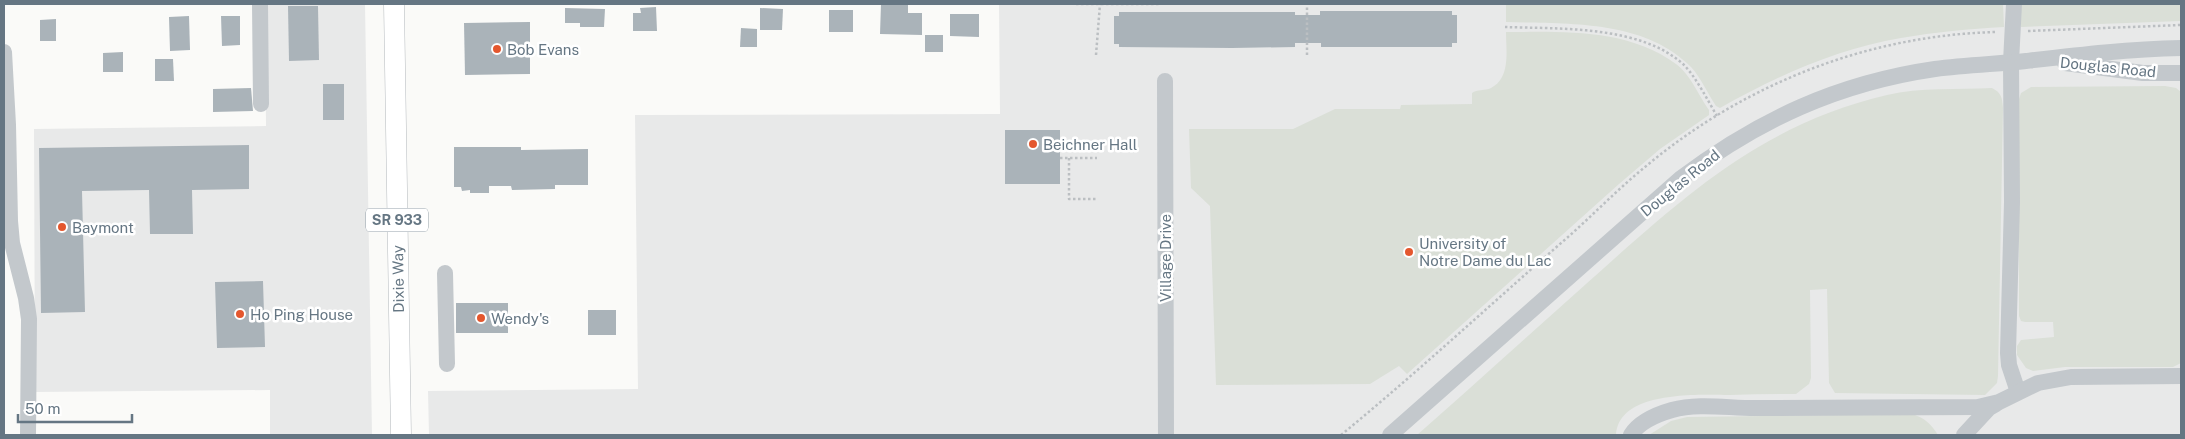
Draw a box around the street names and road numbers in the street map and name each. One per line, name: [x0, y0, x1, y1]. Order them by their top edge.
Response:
street label: Douglas Road: [2059, 54, 2157, 80]
street label: Douglas Road: [1637, 146, 1723, 220]
road number: SR 933: [366, 208, 428, 232]
street label: Village Drive: [1157, 214, 1174, 302]
street label: Dixie Way: [389, 245, 407, 313]

